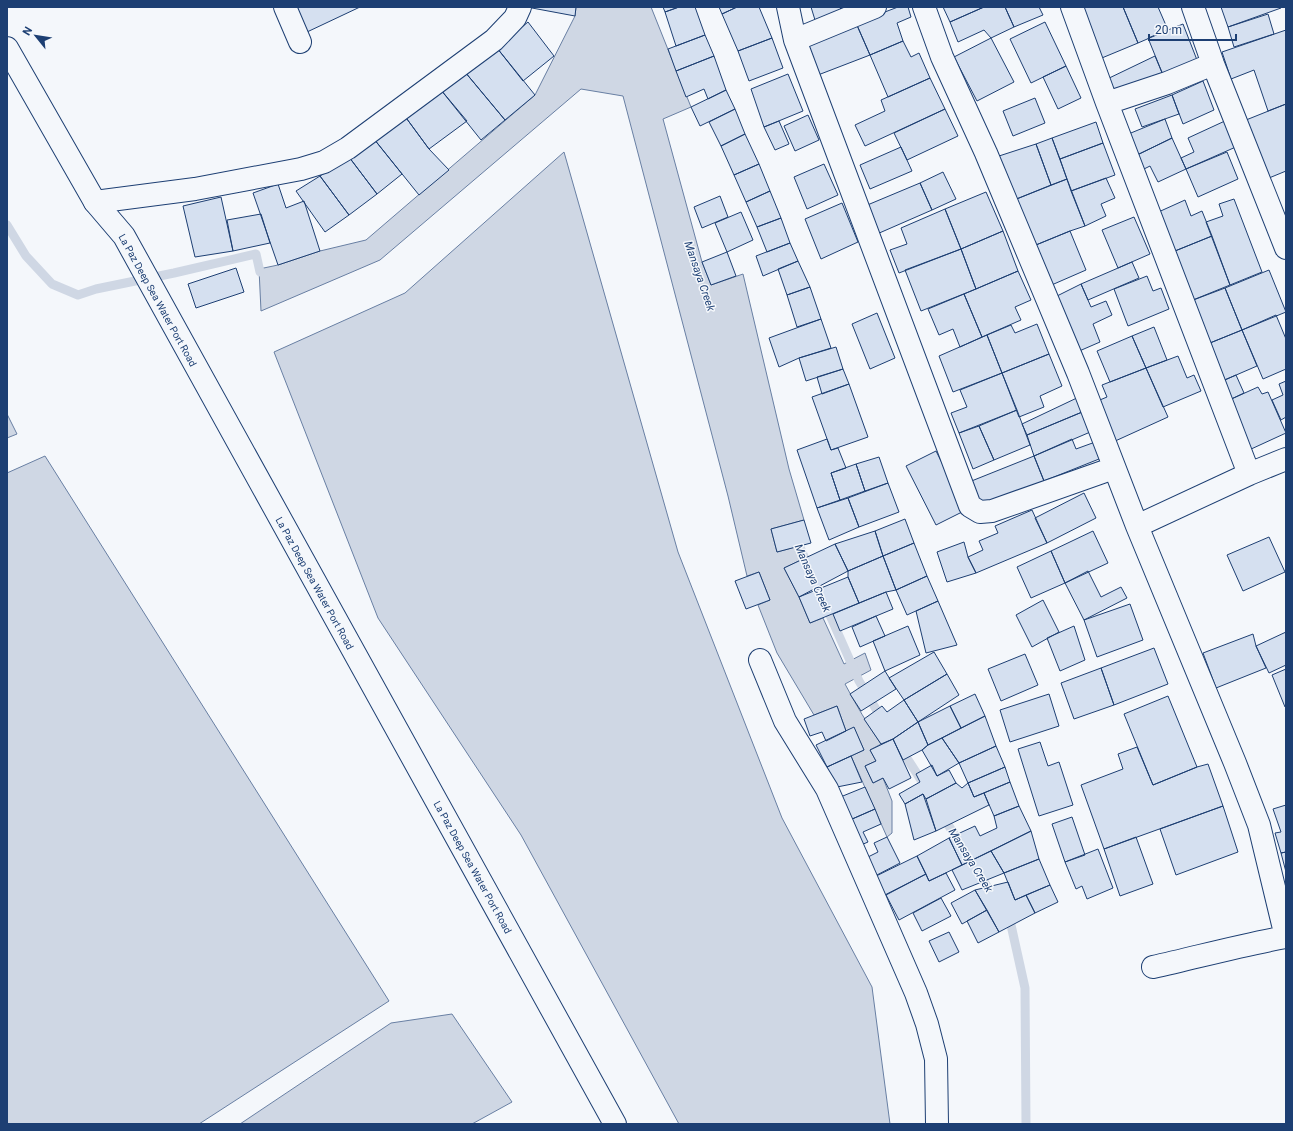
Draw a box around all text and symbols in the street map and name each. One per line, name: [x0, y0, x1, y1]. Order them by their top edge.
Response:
north arrow: [16, 16, 56, 56]
scale bar: [1149, 16, 1236, 42]
text: 20 m: [1155, 23, 1182, 37]
text: N: [20, 24, 35, 38]
street label: La Paz Deep Sea Water Port Road: [116, 232, 199, 368]
water label: Mansaya Creek: [682, 240, 718, 313]
street label: La Paz Deep Sea Water Port Road: [273, 515, 356, 651]
water label: Mansaya Creek: [792, 542, 834, 615]
street label: La Paz Deep Sea Water Port Road: [431, 799, 514, 935]
water label: Mansaya Creek: [946, 826, 996, 895]

